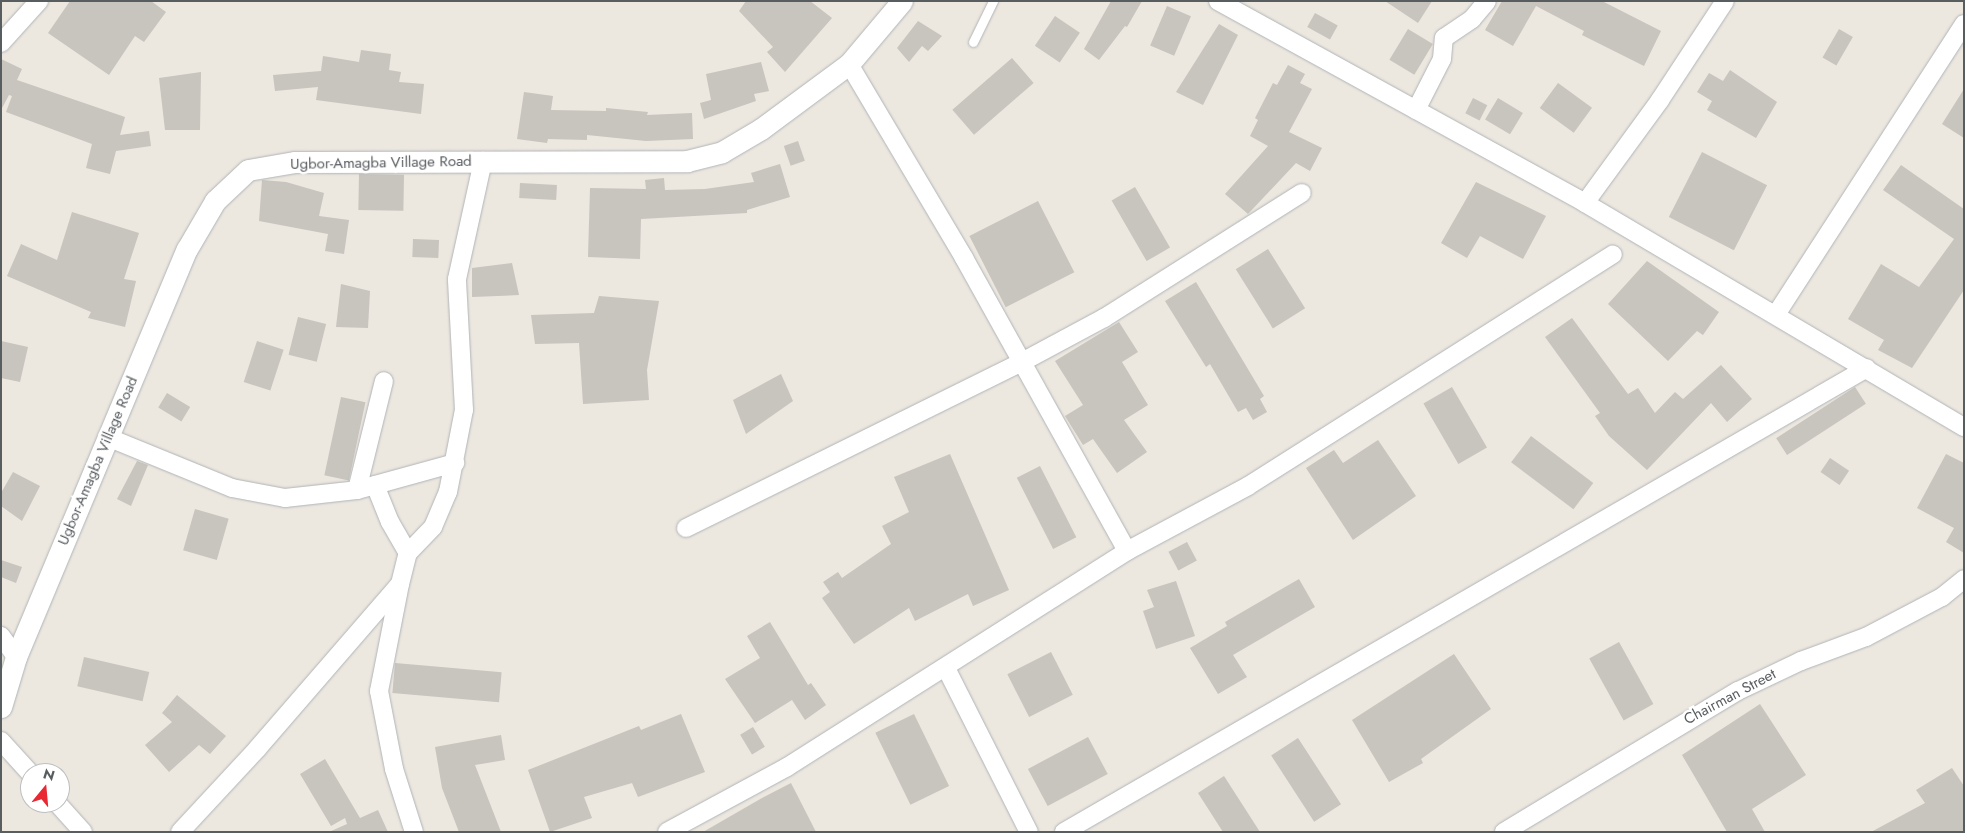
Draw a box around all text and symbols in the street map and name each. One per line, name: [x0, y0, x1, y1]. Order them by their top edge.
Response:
street label: Ugbor-Amagba Village Road: [290, 152, 472, 174]
street label: Ugbor-Amagba Village Road: [54, 374, 142, 548]
street label: Chairman Street: [1681, 665, 1779, 729]
north arrow: [20, 763, 70, 813]
text: N: [41, 763, 57, 786]

